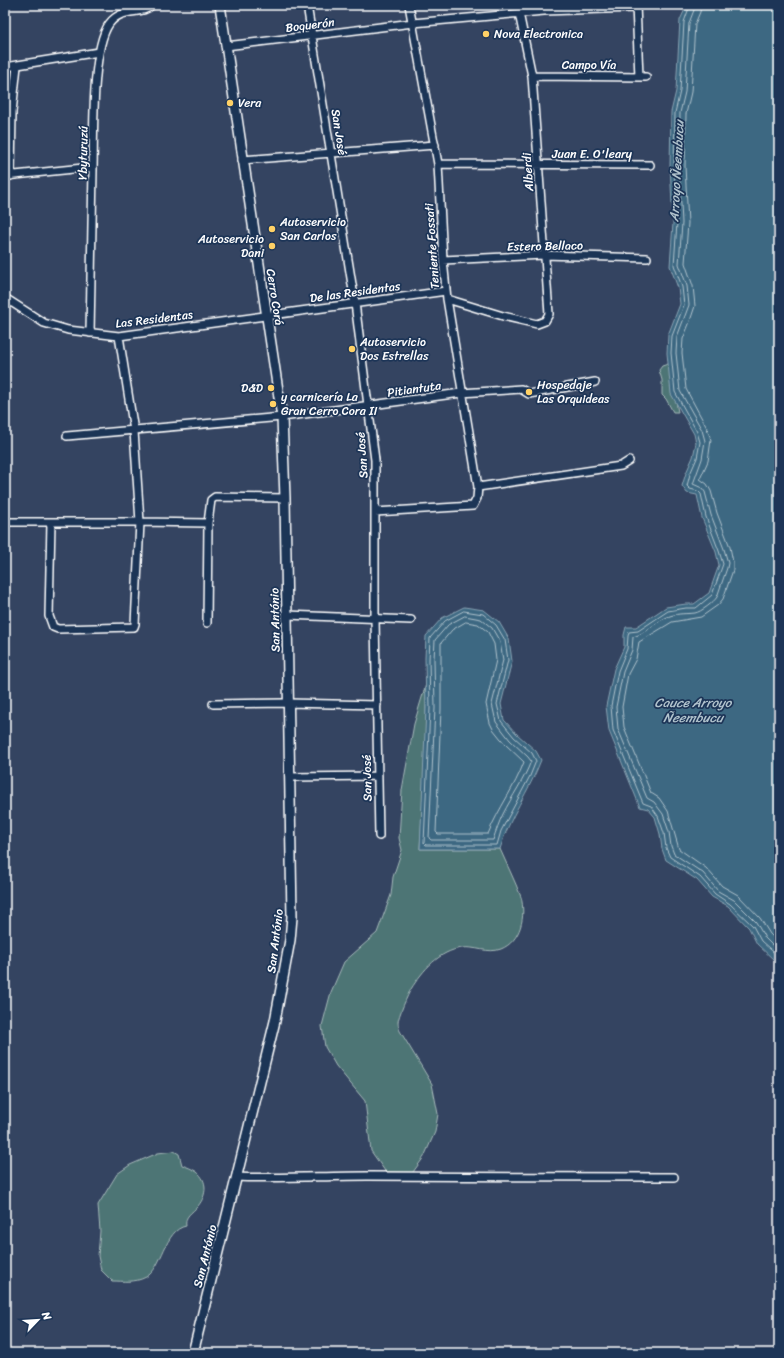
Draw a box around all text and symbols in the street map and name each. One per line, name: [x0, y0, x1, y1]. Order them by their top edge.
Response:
street label: Boquerón: [284, 11, 336, 39]
place label: Nova Electronica: [494, 23, 583, 45]
marker: Nova Electronica: [481, 29, 491, 39]
street label: Campo Vía: [562, 54, 616, 76]
place label: Vera: [238, 92, 262, 114]
marker: Vera: [225, 98, 235, 108]
street label: San José: [324, 107, 354, 157]
water label: Arroyo Ñeembucu: [662, 118, 691, 223]
street label: Ybyturuzú: [72, 125, 94, 180]
street label: Juan E. O'leary: [551, 143, 633, 165]
street label: Alberdi: [516, 151, 540, 193]
street label: Teniente Fossati: [418, 202, 446, 290]
place label: Autoservicio San Carlos: [279, 211, 346, 247]
marker: Autoservicio San Carlos: [267, 224, 277, 234]
place label: Autoservicio Dani: [197, 228, 265, 264]
street label: Estero Bellaco: [507, 234, 583, 258]
marker: Autoservicio Dani: [267, 241, 277, 251]
street label: Cerro Corá: [260, 267, 290, 327]
street label: De las Residentas: [308, 275, 402, 309]
street label: Las Residentas: [114, 303, 194, 335]
place label: Autoservicio Dos Estrellas: [359, 331, 429, 367]
marker: Autoservicio Dos Estrellas: [347, 344, 357, 354]
street label: Pitiantuta: [386, 374, 443, 404]
place label: Hospedaje Las Orquideas: [537, 374, 610, 410]
place label: D&D: [241, 377, 264, 399]
marker: D&D: [266, 383, 276, 393]
place label: y carnicería La Gran Cerro Cora II: [281, 386, 378, 422]
marker: Hospedaje Las Orquideas: [524, 387, 534, 397]
marker: y carnicería La Gran Cerro Cora II: [268, 399, 278, 409]
street label: San José: [349, 431, 375, 479]
street label: San António: [263, 588, 287, 652]
water label: Cauce Arroyo Ñeembucu: [655, 691, 733, 729]
street label: San José: [356, 755, 378, 801]
street label: San António: [260, 908, 290, 974]
street label: San António: [187, 1222, 223, 1290]
north arrow: [18, 1300, 58, 1340]
text: N: [36, 1308, 57, 1324]

